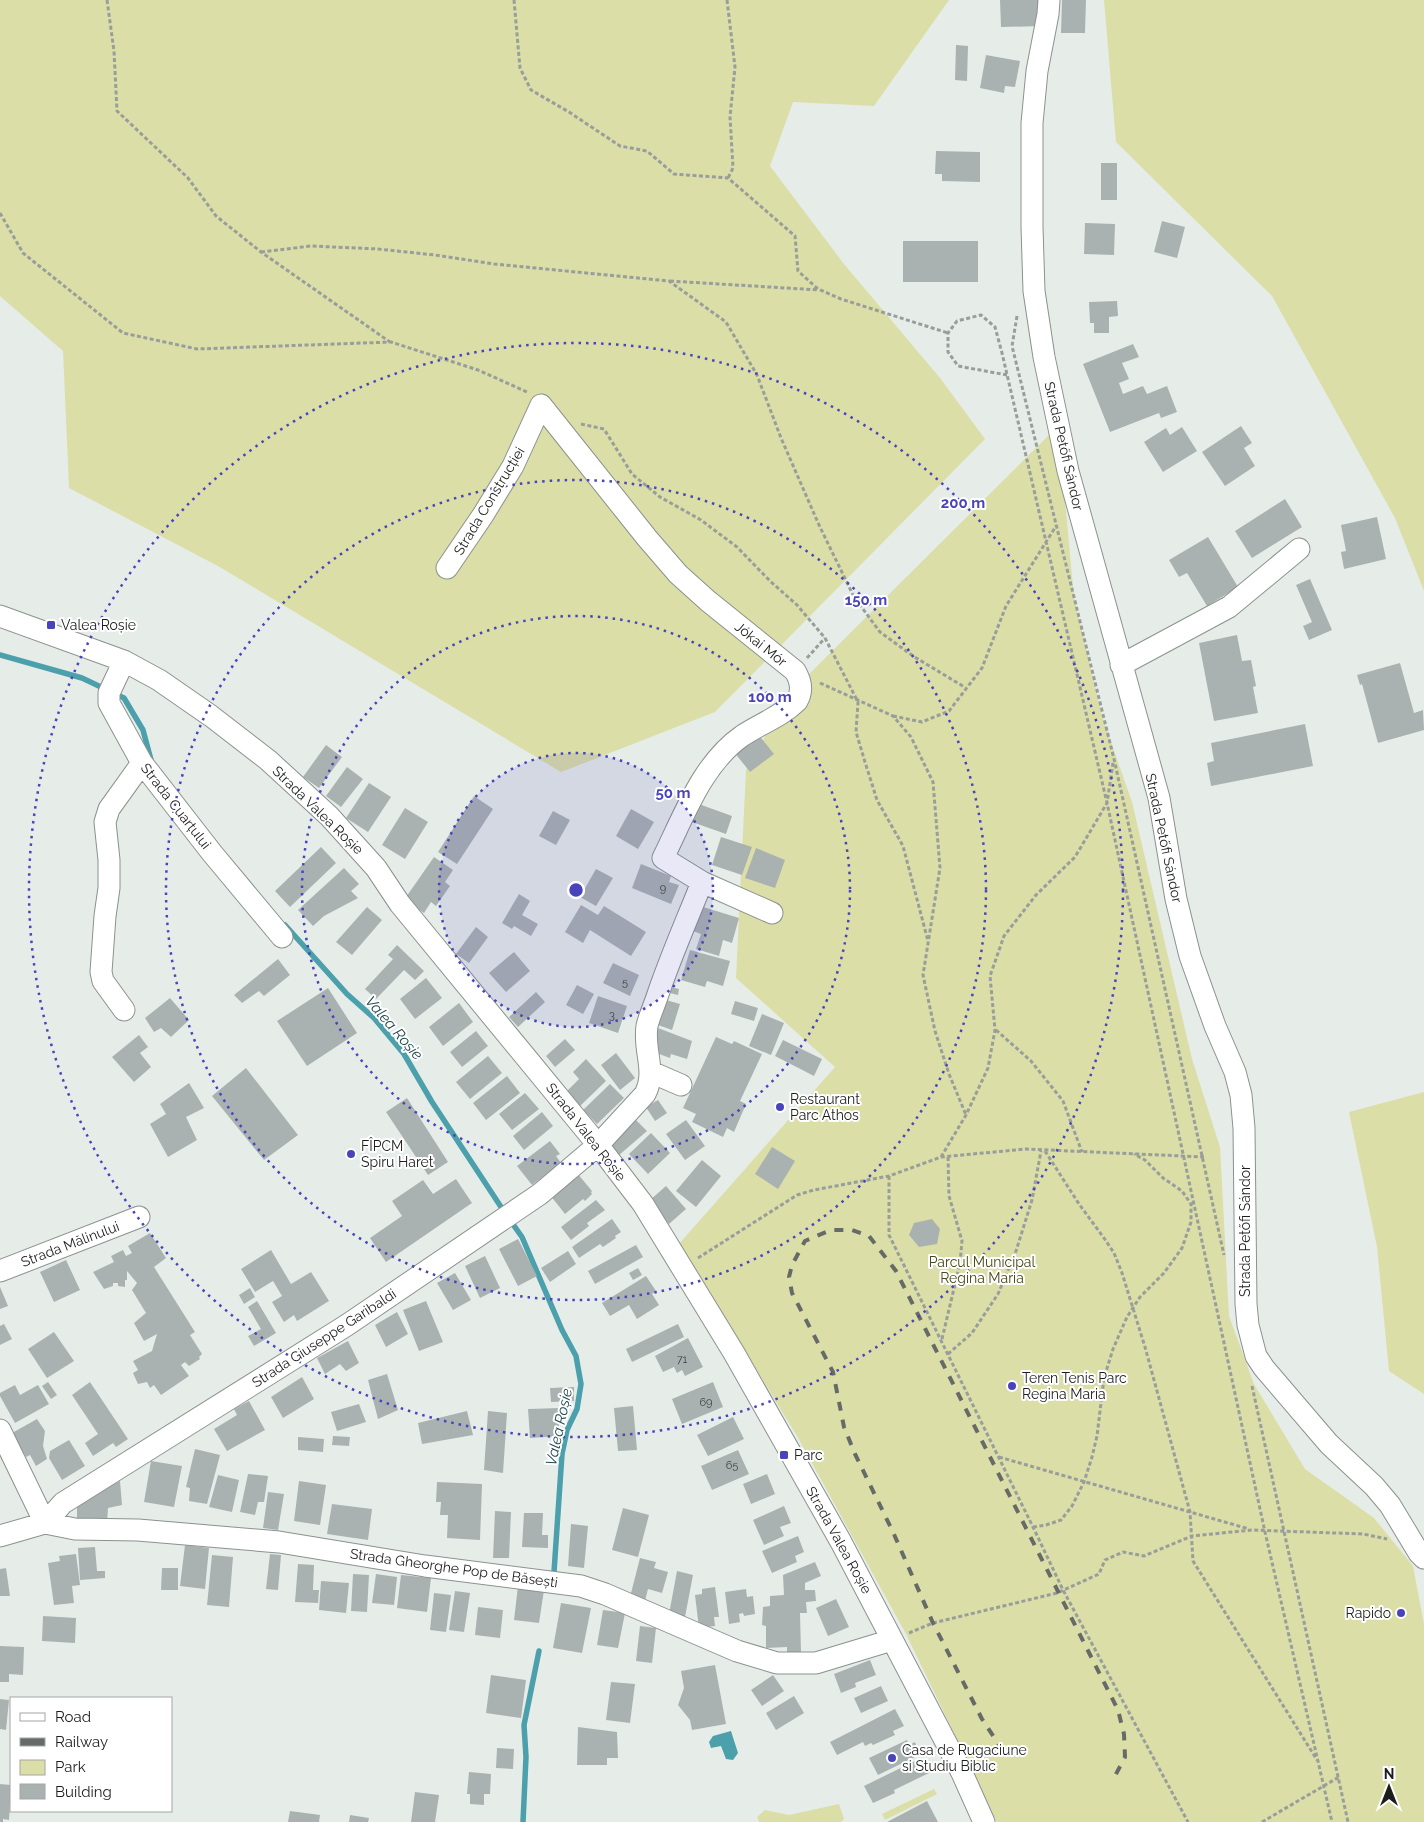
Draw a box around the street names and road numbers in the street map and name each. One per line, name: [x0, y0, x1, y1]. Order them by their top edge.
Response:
street label: Strada Petőfi Sándor: [1041, 380, 1087, 512]
street label: Strada Construcției: [450, 444, 528, 558]
street label: Jókai Mór: [732, 618, 790, 670]
street label: Strada Cuarțului: [138, 760, 214, 852]
street label: Strada Valea Roșie: [269, 763, 367, 857]
street label: Strada Petőfi Sándor: [1142, 772, 1186, 904]
street label: Strada Valea Roșie: [543, 1080, 629, 1184]
street label: Strada Petőfi Sándor: [1237, 1165, 1253, 1297]
street label: Strada Mălinului: [19, 1218, 121, 1270]
street label: Strada Giuseppe Garibaldi: [249, 1285, 399, 1391]
street label: Strada Valea Roșie: [803, 1484, 875, 1596]
street label: Strada Gheorghe Pop de Băsești: [349, 1545, 559, 1591]

